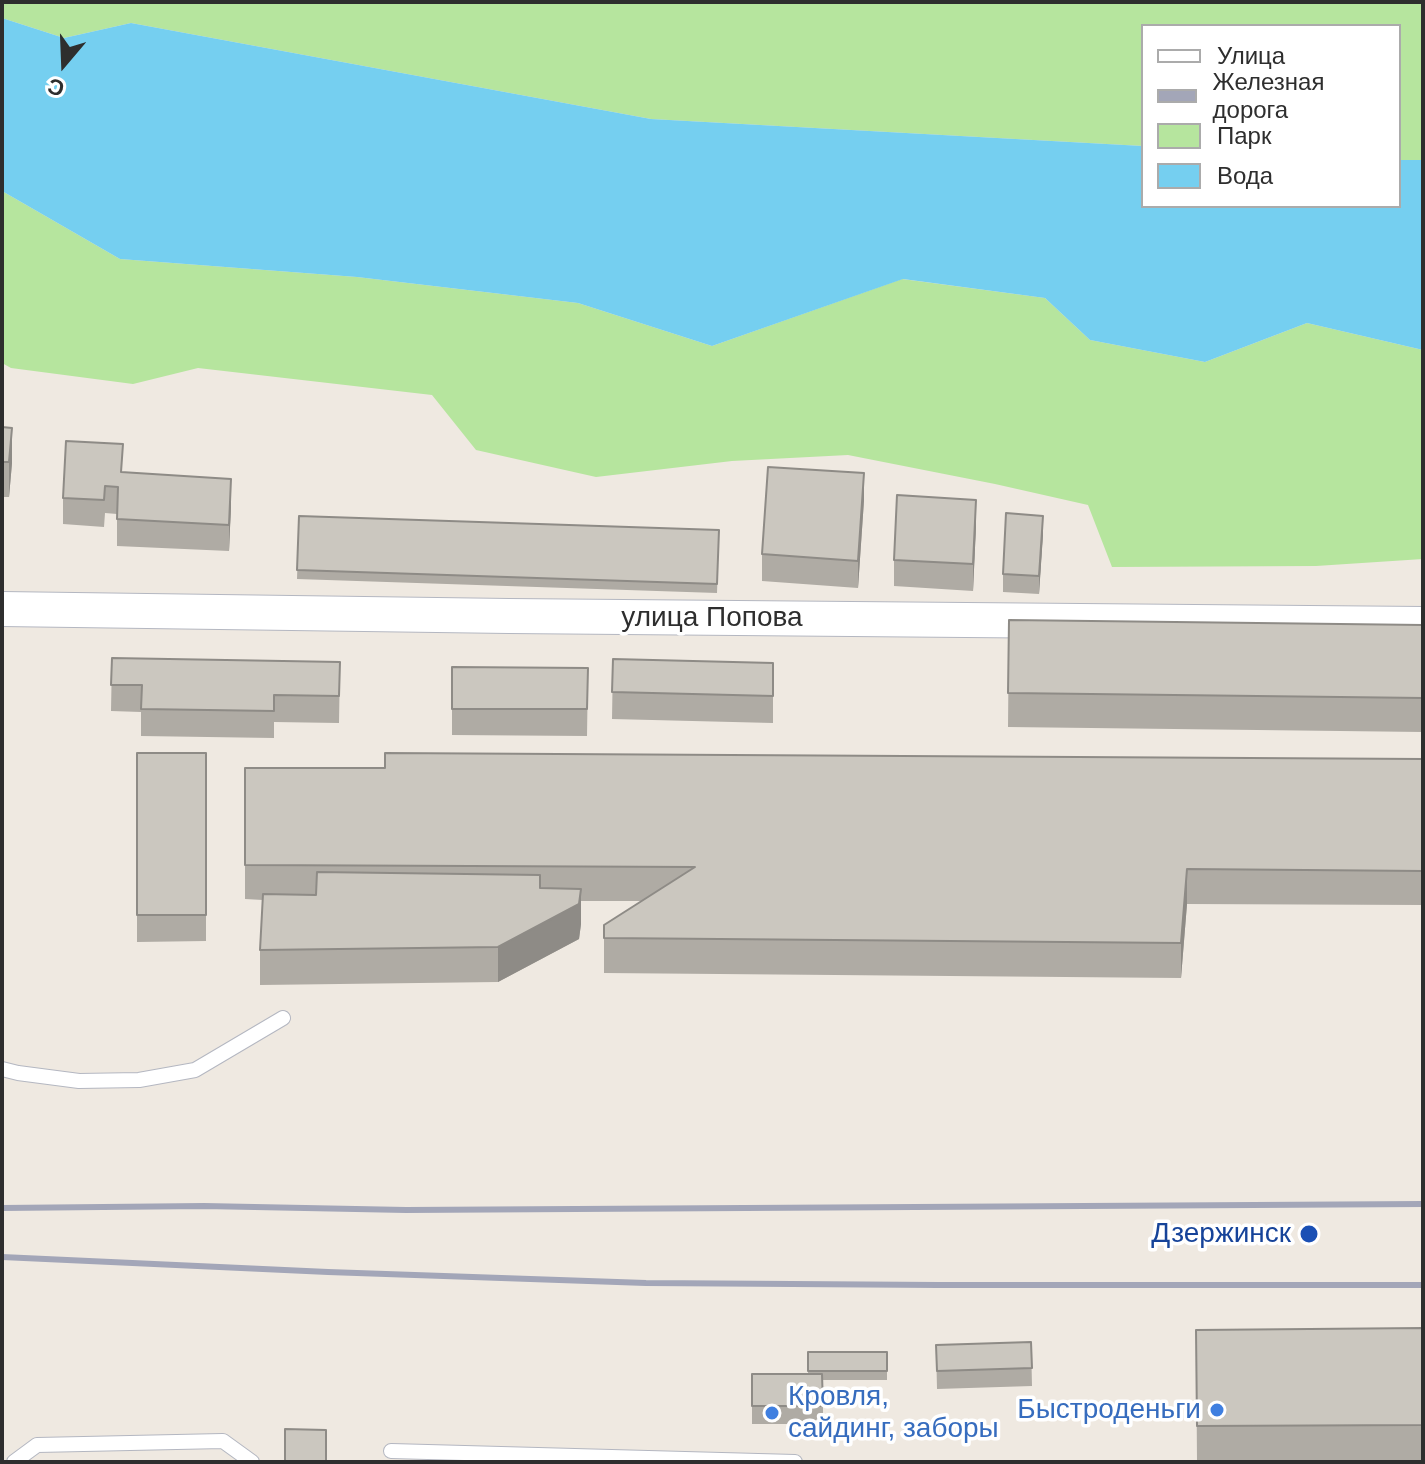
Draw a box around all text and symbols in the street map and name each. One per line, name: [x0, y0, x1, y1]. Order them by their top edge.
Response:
north arrow: [24, 24, 104, 104]
legend: [1141, 24, 1401, 208]
text: Улица: [1217, 42, 1285, 69]
text: Железная дорога: [1213, 68, 1324, 123]
text: С: [44, 73, 68, 102]
text: Парк: [1217, 122, 1271, 149]
text: Вода: [1217, 162, 1273, 189]
street label: улица Попова: [621, 601, 803, 635]
place label: Дзержинск: [1151, 1217, 1291, 1251]
marker: Дзержинск: [1298, 1223, 1320, 1245]
place label: Кровля, сайдинг, заборы: [788, 1380, 999, 1446]
place label: Быстроденьги: [1017, 1393, 1201, 1427]
marker: Быстроденьги: [1208, 1401, 1226, 1419]
marker: Кровля, сайдинг, заборы: [763, 1404, 781, 1422]

